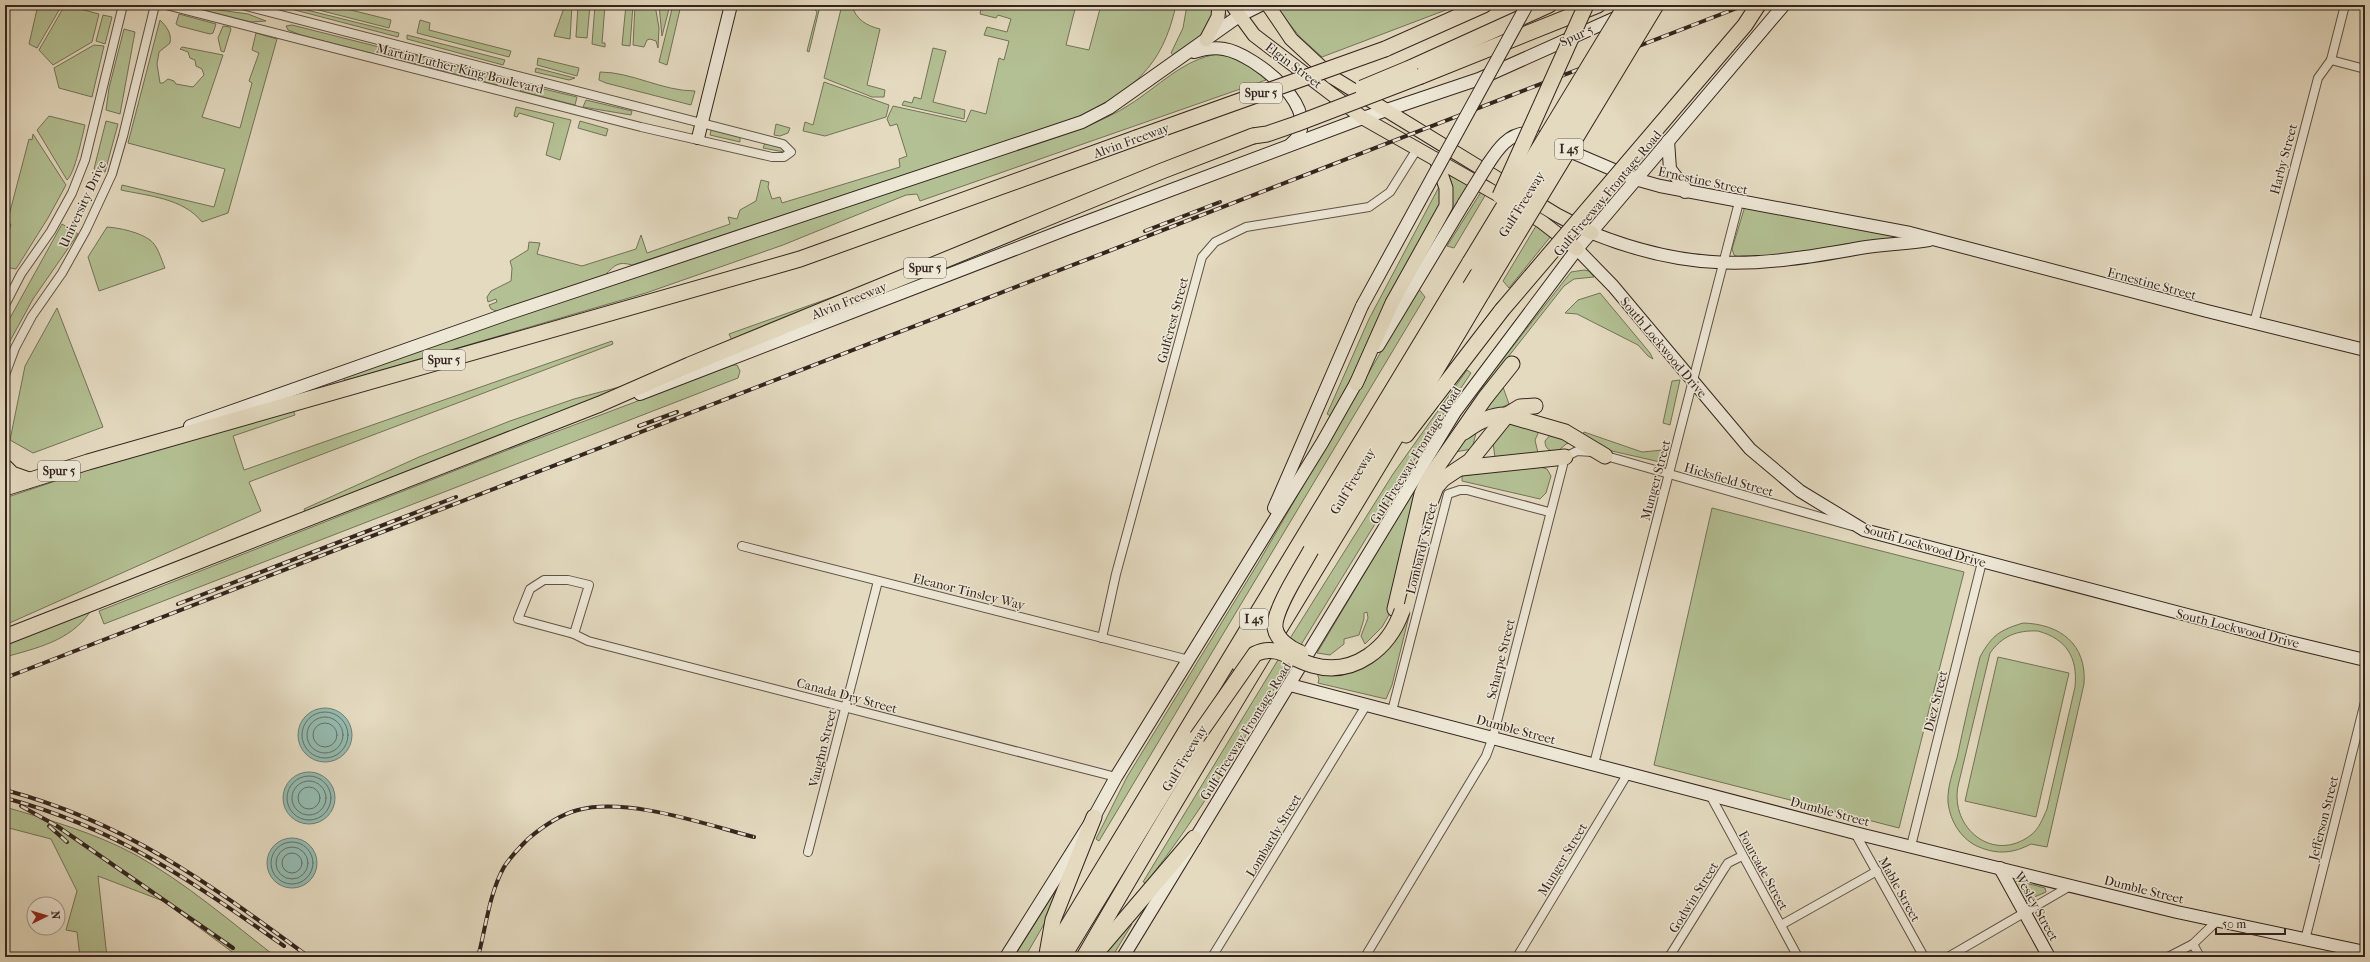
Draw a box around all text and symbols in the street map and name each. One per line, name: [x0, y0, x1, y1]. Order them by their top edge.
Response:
street label: Spur 5: [1557, 21, 1596, 50]
street label: Elgin Street: [1262, 39, 1325, 92]
street label: Martin Luther King Boulevard: [375, 40, 546, 97]
road number: Spur 5: [1240, 83, 1282, 103]
street label: Alvin Freeway: [1090, 119, 1172, 162]
street label: Harby Street: [2267, 122, 2300, 196]
street label: Gulf Freeway Frontage Road: [1550, 127, 1665, 259]
road number: I 45: [1555, 139, 1583, 159]
street label: University Drive: [56, 158, 109, 250]
street label: Ernestine Street: [1657, 164, 1750, 197]
street label: Gulf Freeway: [1495, 168, 1548, 240]
road number: Spur 5: [904, 258, 946, 278]
street label: Ernestine Street: [2106, 264, 2198, 303]
street label: Gulfcrest Street: [1154, 275, 1191, 365]
street label: Alvin Freeway: [808, 278, 890, 323]
street label: South Lockwood Drive: [1617, 294, 1710, 401]
road number: Spur 5: [423, 350, 465, 370]
street label: Gulf Freeway Frontage Road: [1367, 383, 1465, 527]
street label: Munger Street: [1638, 438, 1674, 522]
street label: Gulf Freeway: [1327, 444, 1379, 517]
street label: Hicksfield Street: [1682, 460, 1776, 500]
road number: Spur 5: [38, 461, 80, 481]
street label: Lombardy Street: [1403, 500, 1440, 596]
street label: South Lockwood Drive: [1862, 521, 1988, 570]
street label: Eleanor Tinsley Way: [911, 570, 1027, 613]
street label: South Lockwood Drive: [2175, 606, 2302, 651]
road number: I 45: [1240, 609, 1268, 629]
street label: Scharpe Street: [1483, 617, 1518, 701]
street label: Gulf Freeway Frontage Road: [1197, 659, 1295, 803]
street label: Diez Street: [1921, 668, 1950, 733]
street label: Canada Dry Street: [795, 675, 899, 716]
street label: Vaughn Street: [805, 707, 840, 790]
street label: Dumble Street: [1474, 712, 1558, 747]
street label: Gulf Freeway: [1159, 721, 1211, 794]
street label: Jefferson Street: [2305, 774, 2341, 863]
street label: Lombardy Street: [1243, 791, 1304, 880]
street label: Dumble Street: [1788, 794, 1872, 829]
street label: Munger Street: [1535, 820, 1590, 899]
street label: Fourcade Street: [1736, 828, 1792, 913]
street label: Mable Street: [1876, 854, 1924, 925]
street label: Godwin Street: [1666, 859, 1721, 936]
street label: Wesley Street: [2011, 868, 2062, 944]
street label: Dumble Street: [2102, 872, 2186, 907]
north arrow: [26, 896, 66, 936]
text: N: [49, 910, 62, 921]
scale bar: [2216, 910, 2285, 936]
text: 50 m: [2222, 917, 2246, 931]

